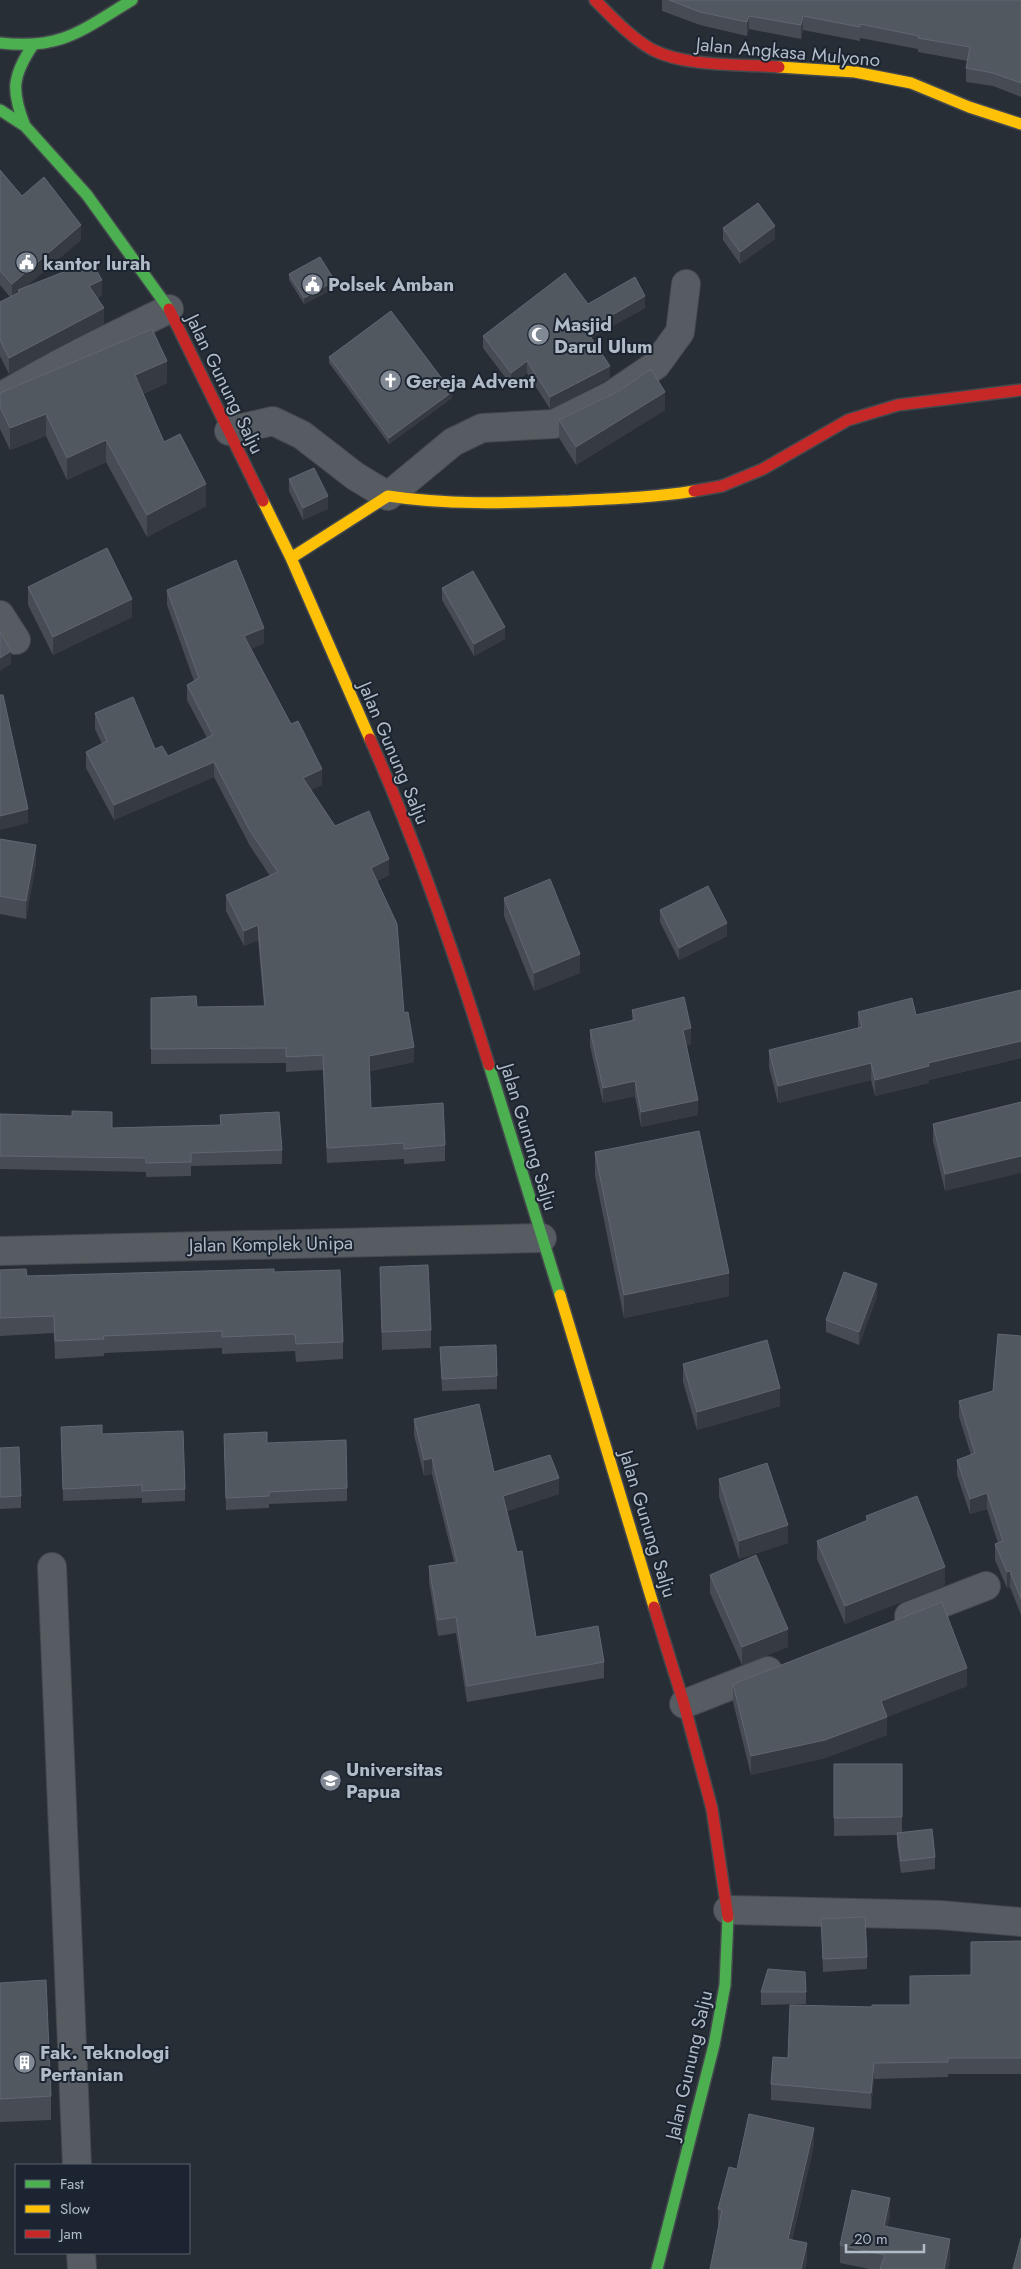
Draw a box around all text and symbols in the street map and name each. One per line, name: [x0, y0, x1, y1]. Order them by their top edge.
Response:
street label: Jalan Angkasa Mulyono: [692, 30, 881, 74]
place label: kantor lurah: [43, 250, 151, 277]
public building icon: kantor lurah: [15, 251, 39, 275]
place label: Polsek Amban: [328, 271, 454, 298]
public building icon: Polsek Amban: [300, 272, 324, 296]
street label: Jalan Gunung Salju: [178, 307, 271, 459]
place label: Masjid Darul Ulum: [554, 311, 653, 360]
mosque icon: Masjid Darul Ulum: [526, 323, 550, 347]
place label: Gereja Advent: [406, 368, 535, 395]
church icon: Gereja Advent: [378, 369, 402, 393]
street label: Jalan Gunung Salju: [351, 675, 436, 829]
street label: Jalan Gunung Salju: [493, 1057, 564, 1214]
street label: Jalan Komplek Unipa: [186, 1229, 353, 1259]
street label: Jalan Gunung Salju: [612, 1444, 683, 1601]
place label: Universitas Papua: [346, 1756, 443, 1805]
school or university icon: Universitas Papua: [318, 1768, 342, 1792]
street label: Jalan Gunung Salju: [658, 1988, 719, 2145]
place label: Fak. Teknologi Pertanian: [40, 2039, 169, 2088]
building icon: Fak. Teknologi Pertanian: [12, 2051, 36, 2075]
legend: [15, 2164, 190, 2254]
text: Fast: [60, 2173, 84, 2195]
text: Slow: [60, 2198, 91, 2220]
scale bar: [846, 2222, 924, 2254]
text: Jam: [58, 2223, 83, 2245]
text: 20 m: [854, 2228, 888, 2250]

